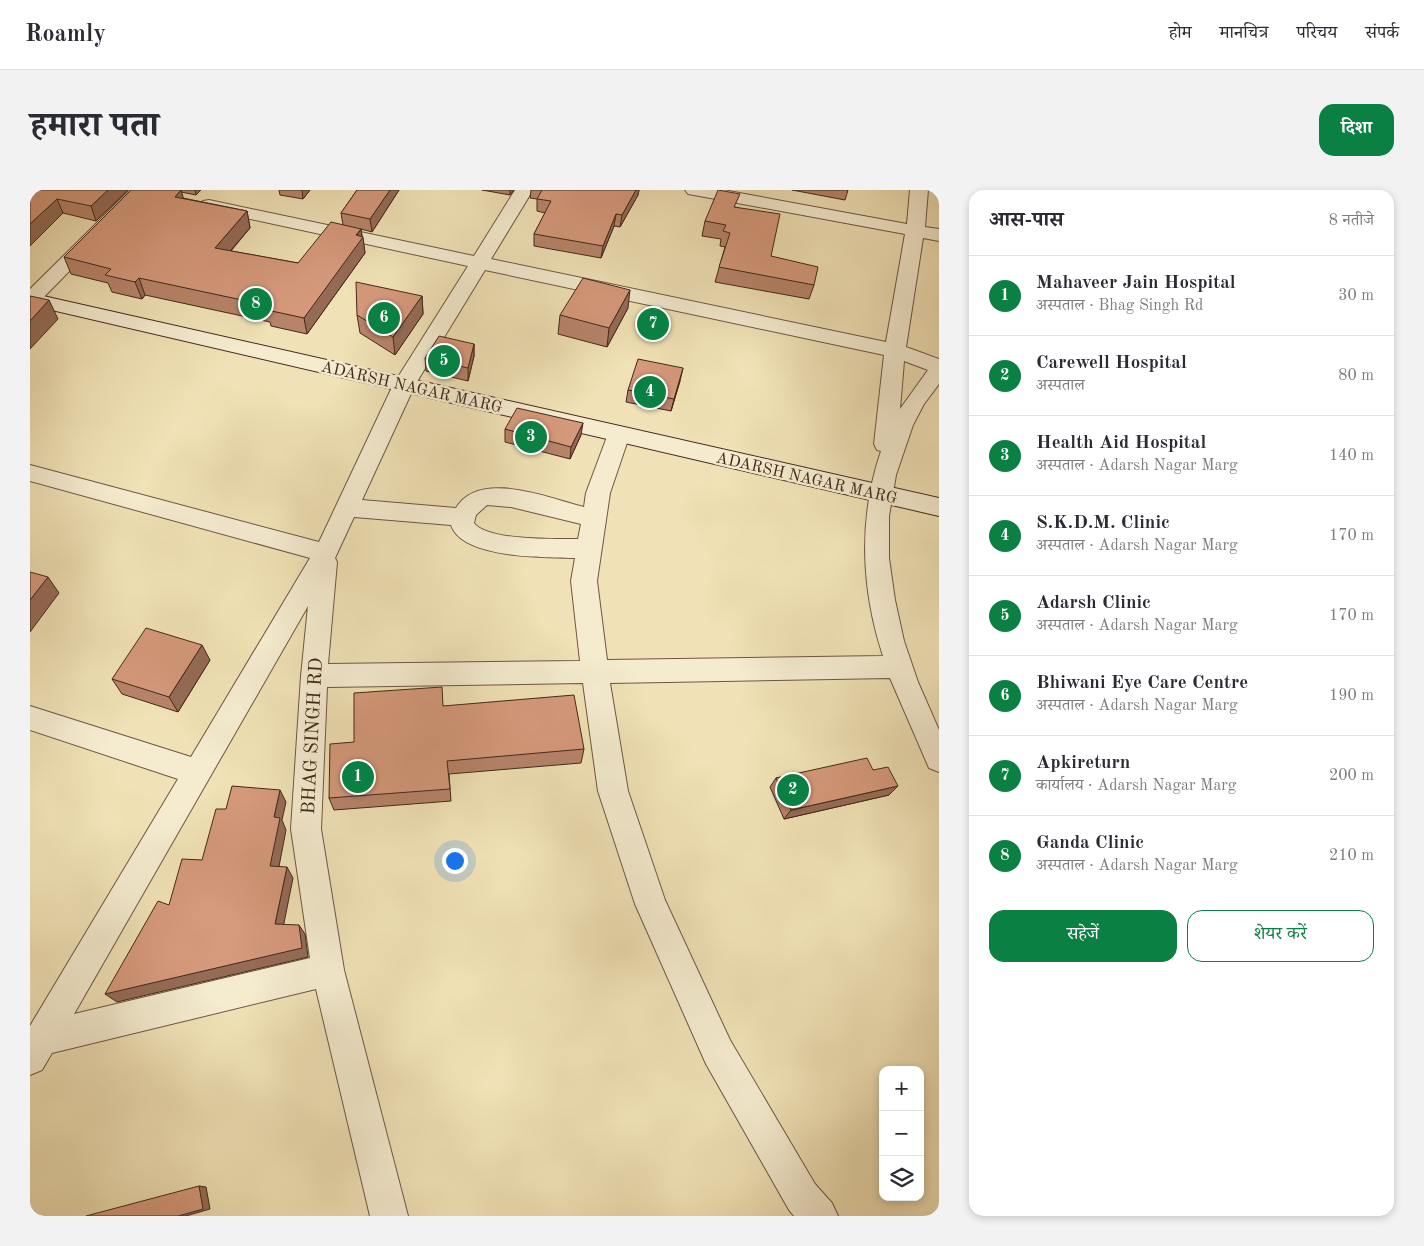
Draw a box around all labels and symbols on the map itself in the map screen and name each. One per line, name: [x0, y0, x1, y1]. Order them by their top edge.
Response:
pin: 8: [240, 285, 272, 323]
pin: 6: [368, 299, 400, 337]
pin: 7: [637, 305, 669, 343]
pin: 5: [428, 342, 460, 380]
street label: ADARSH NAGAR MARG: [319, 359, 504, 417]
pin: 4: [634, 373, 666, 411]
pin: 3: [515, 418, 547, 456]
street label: ADARSH NAGAR MARG: [714, 450, 899, 508]
street label: BHAG SINGH RD: [300, 657, 327, 815]
pin: 1: [342, 758, 374, 796]
pin: 2: [777, 771, 809, 809]
your location: [442, 848, 468, 874]

